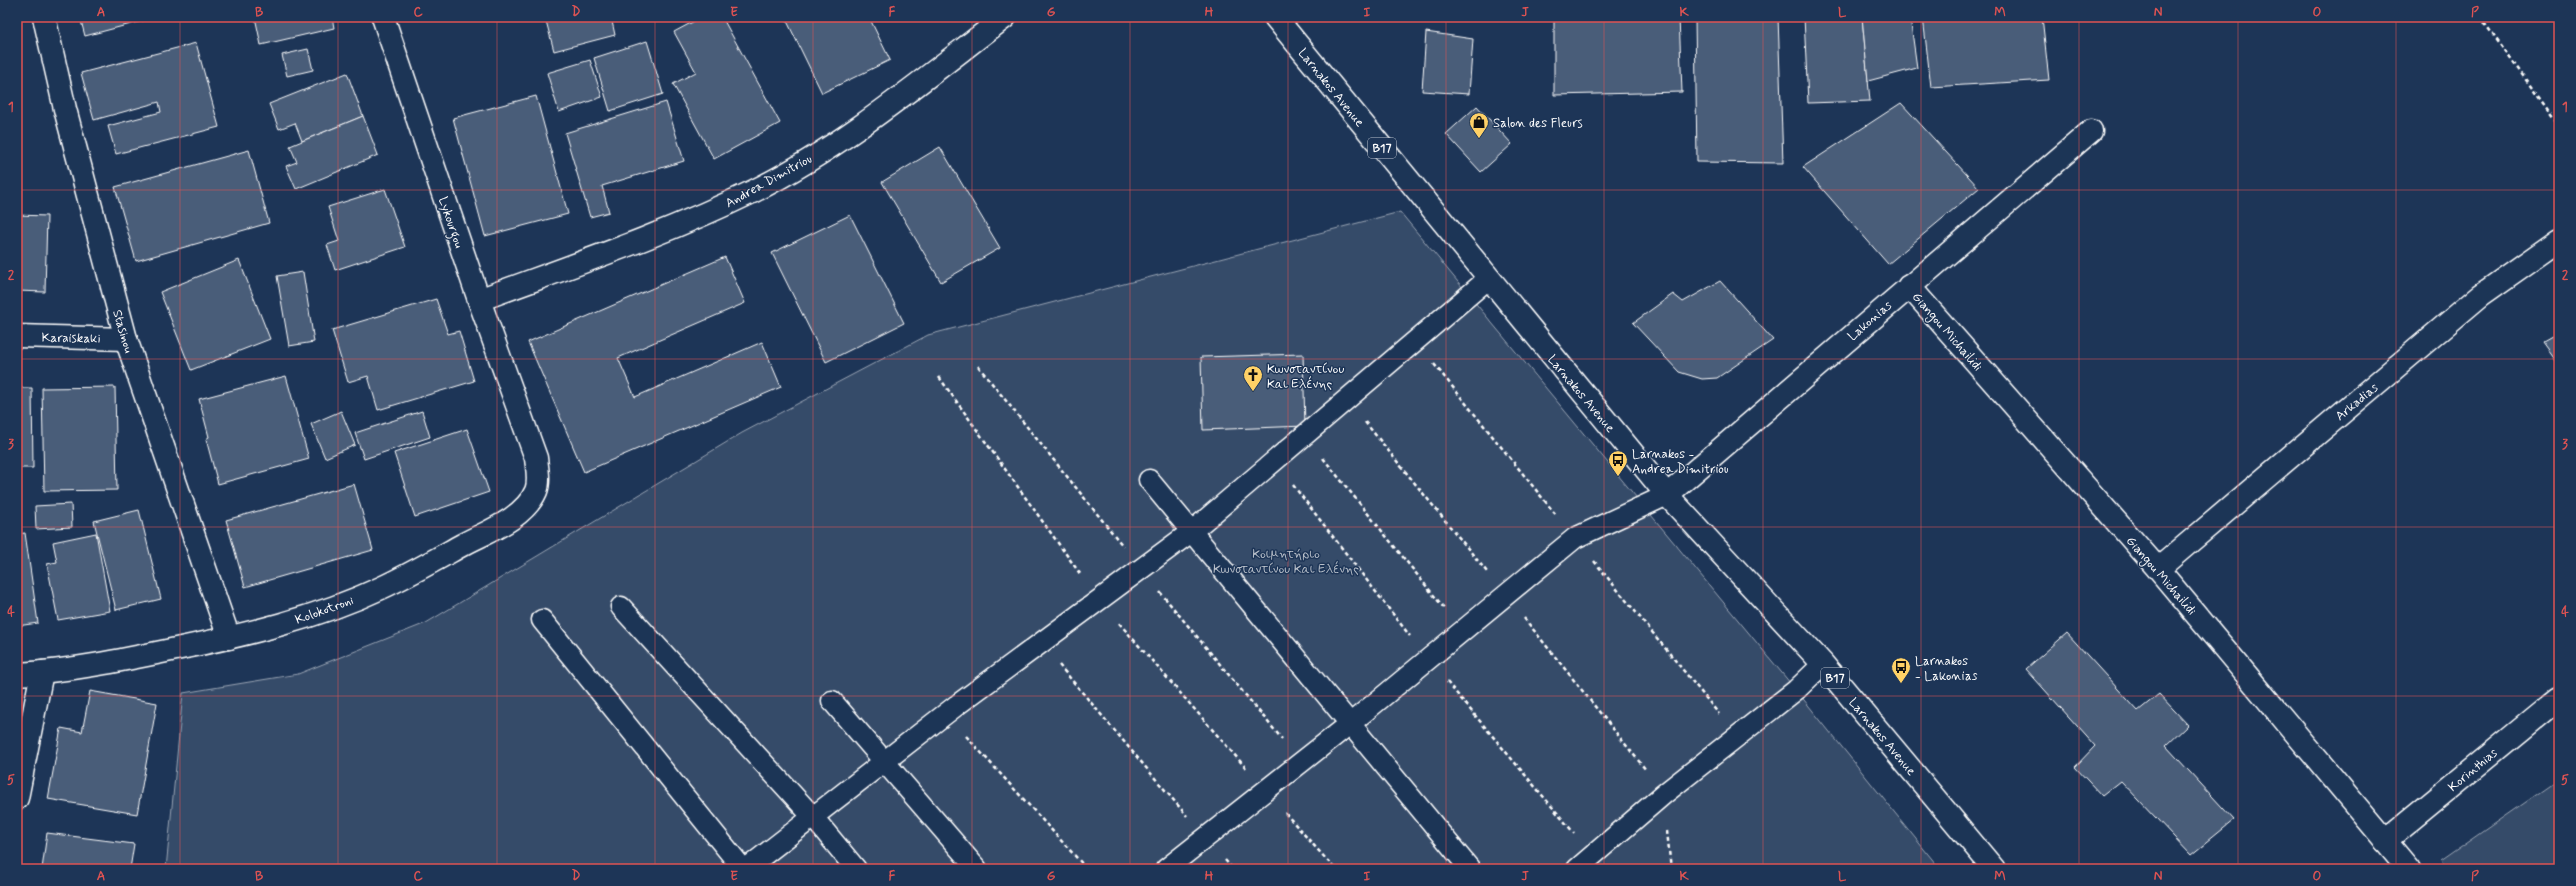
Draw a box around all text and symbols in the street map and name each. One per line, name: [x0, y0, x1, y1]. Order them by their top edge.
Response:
text: A: [97, 4, 105, 21]
text: B: [255, 4, 264, 21]
text: C: [413, 4, 423, 21]
text: D: [572, 4, 581, 21]
text: E: [730, 4, 738, 21]
text: F: [889, 4, 896, 21]
text: G: [1047, 4, 1056, 21]
text: H: [1205, 4, 1214, 21]
text: I: [1364, 4, 1371, 21]
text: J: [1521, 4, 1529, 21]
text: K: [1679, 4, 1689, 21]
text: L: [1838, 4, 1847, 21]
text: M: [1994, 4, 2006, 21]
text: N: [2154, 4, 2163, 21]
text: O: [2313, 4, 2322, 21]
text: P: [2471, 4, 2479, 21]
street label: Larnakos Avenue: [1294, 45, 1368, 131]
text: 1: [8, 99, 14, 116]
text: 1: [2562, 99, 2568, 116]
shop icon: Salon des Fleurs: [1468, 111, 1490, 139]
place label: Salon des Fleurs: [1493, 115, 1583, 132]
road number: B17: [1368, 138, 1396, 158]
street label: Andrea Dimitriou: [722, 150, 815, 212]
street label: Lykourgou: [432, 195, 467, 251]
text: 2: [8, 267, 15, 284]
text: 2: [2562, 267, 2569, 284]
street label: Giangou Michailidi: [1907, 289, 1986, 376]
street label: Lakonias: [1844, 297, 1896, 345]
street label: Stasinou: [108, 308, 137, 355]
street label: Karaiskaki: [41, 329, 101, 348]
street label: Larnakos Avenue: [1543, 352, 1618, 436]
place label: Κωνσταντίνου Και Ελένης: [1267, 361, 1344, 393]
church icon: Κωνσταντίνου Και Ελένης: [1242, 364, 1264, 392]
street label: Arkadias: [2332, 379, 2382, 425]
text: 3: [8, 436, 14, 453]
text: 3: [2562, 436, 2568, 453]
place label: Larnakos - Andrea Dimitriou: [1632, 446, 1729, 478]
bus stop icon: Larnakos - Andrea Dimitriou: [1607, 449, 1629, 477]
street label: Giangou Michailidi: [2121, 533, 2200, 620]
park label: Κοιμητήριο Κωνσταντίνου Και Ελένης: [1213, 546, 1359, 578]
street label: Kolokotroni: [293, 592, 356, 629]
text: 4: [7, 604, 15, 621]
text: 4: [2561, 604, 2569, 621]
place label: Larnakos - Lakonias: [1915, 653, 1978, 685]
bus stop icon: Larnakos - Lakonias: [1890, 656, 1912, 684]
road number: B17: [1821, 668, 1849, 688]
street label: Larnakos Avenue: [1844, 695, 1919, 779]
street label: Korinthias: [2445, 744, 2501, 796]
text: 5: [7, 772, 15, 789]
text: 5: [2561, 772, 2569, 789]
text: A: [97, 868, 105, 885]
text: B: [255, 868, 264, 885]
text: C: [413, 868, 423, 885]
text: D: [572, 868, 581, 885]
text: E: [730, 868, 738, 885]
text: F: [889, 868, 896, 885]
text: G: [1047, 868, 1056, 885]
text: H: [1205, 868, 1214, 885]
text: I: [1364, 868, 1371, 885]
text: J: [1521, 868, 1529, 885]
text: K: [1679, 868, 1689, 885]
text: L: [1838, 868, 1847, 885]
text: M: [1994, 868, 2006, 885]
text: N: [2154, 868, 2163, 885]
text: O: [2313, 868, 2322, 885]
text: P: [2471, 868, 2479, 885]

